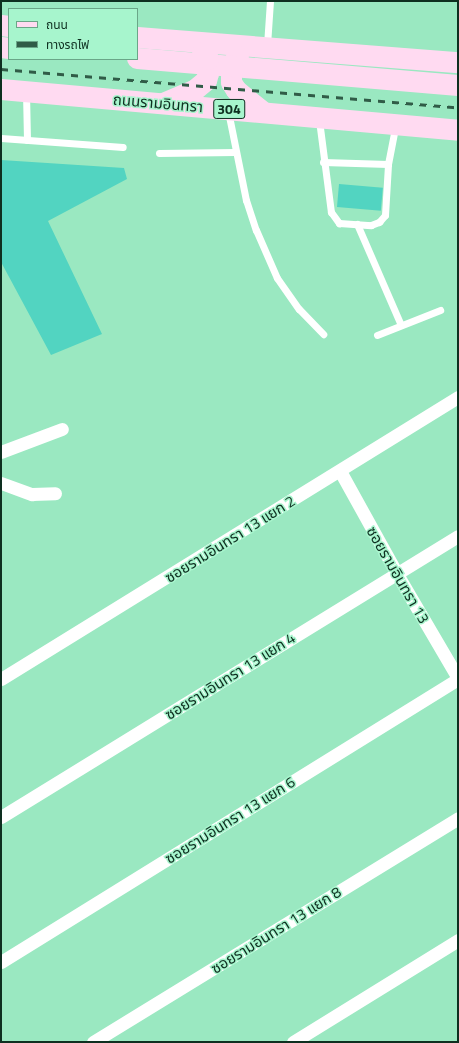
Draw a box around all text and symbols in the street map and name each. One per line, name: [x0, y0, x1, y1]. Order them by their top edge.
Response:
legend: [8, 8, 138, 60]
text: ถนน: [46, 15, 68, 34]
text: ทางรถไฟ: [46, 35, 89, 54]
street label: ถนนรามอินทรา: [112, 90, 204, 116]
road number: 304: [213, 97, 245, 121]
street label: ซอยรามอินทรา 13 แยก 2: [162, 492, 298, 586]
street label: ซอยรามอินทรา 13: [363, 523, 433, 627]
street label: ซอยรามอินทรา 13 แยก 4: [162, 629, 298, 723]
street label: ซอยรามอินทรา 13 แยก 6: [162, 773, 298, 867]
street label: ซอยรามอินทรา 13 แยก 8: [208, 883, 344, 977]

